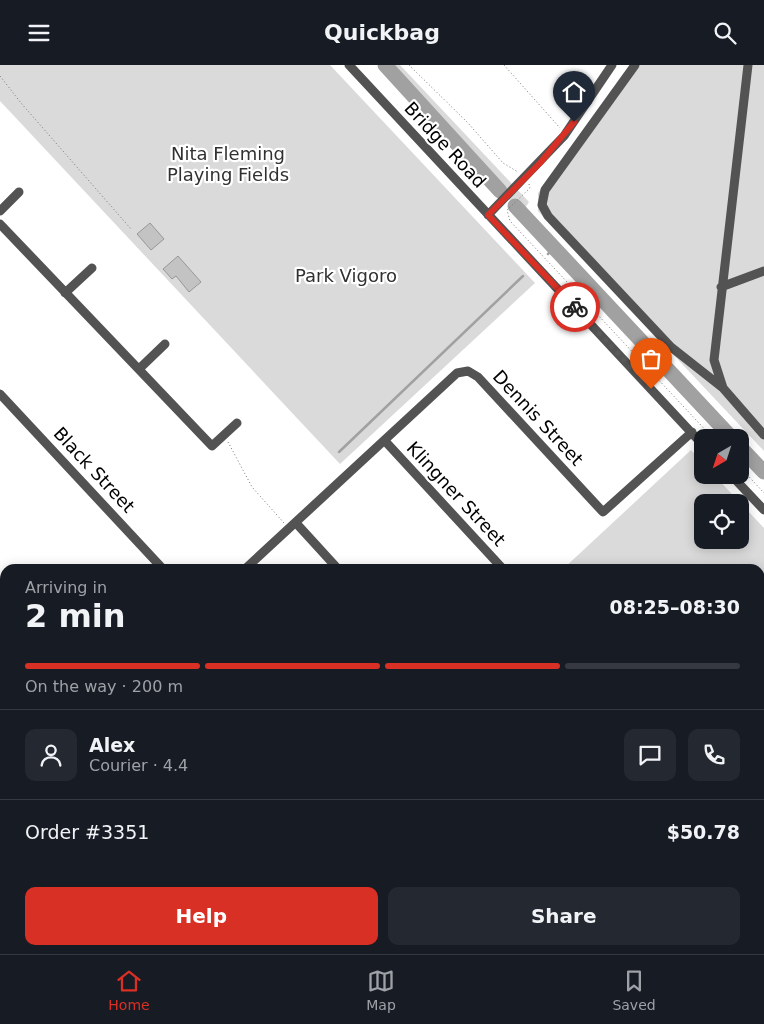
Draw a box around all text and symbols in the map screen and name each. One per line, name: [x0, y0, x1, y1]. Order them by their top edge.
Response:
icon: menu: [25, 19, 53, 47]
icon: search: [711, 19, 739, 47]
text: Quickbag: [324, 20, 440, 45]
pin: [553, 71, 595, 122]
icon: home: [560, 78, 588, 106]
street label: Bridge Road: [400, 97, 490, 192]
park label: Nita Fleming Playing Fields: [167, 143, 289, 185]
park label: Park Vigoro: [295, 265, 397, 286]
courier: [550, 282, 600, 332]
icon: bike: [561, 293, 589, 321]
pin: [630, 338, 672, 389]
icon: bag: [637, 345, 665, 373]
street label: Dennis Street: [489, 366, 588, 470]
street label: Black Street: [49, 423, 139, 517]
north arrow: [694, 429, 749, 484]
map controls: [694, 429, 749, 549]
street label: Klingner Street: [403, 437, 510, 550]
button: locate: [694, 494, 749, 549]
text: Arriving in: [25, 578, 107, 597]
text: 08:25–08:30: [610, 596, 740, 618]
text: 2 min: [25, 597, 126, 635]
text: On the way · 200 m: [25, 677, 183, 696]
button: person: [25, 729, 77, 781]
button: chat: [624, 729, 676, 781]
button: phone: [688, 729, 740, 781]
text: Alex: [89, 734, 135, 756]
text: Courier · 4.4: [89, 756, 188, 775]
text: Order #3351: [25, 821, 149, 843]
text: $50.78: [667, 821, 740, 843]
button: Help: [25, 887, 378, 945]
button: Share: [388, 887, 740, 945]
tab: Home: [108, 967, 150, 1013]
tab: Map: [366, 967, 396, 1013]
tab: Saved: [612, 967, 656, 1013]

